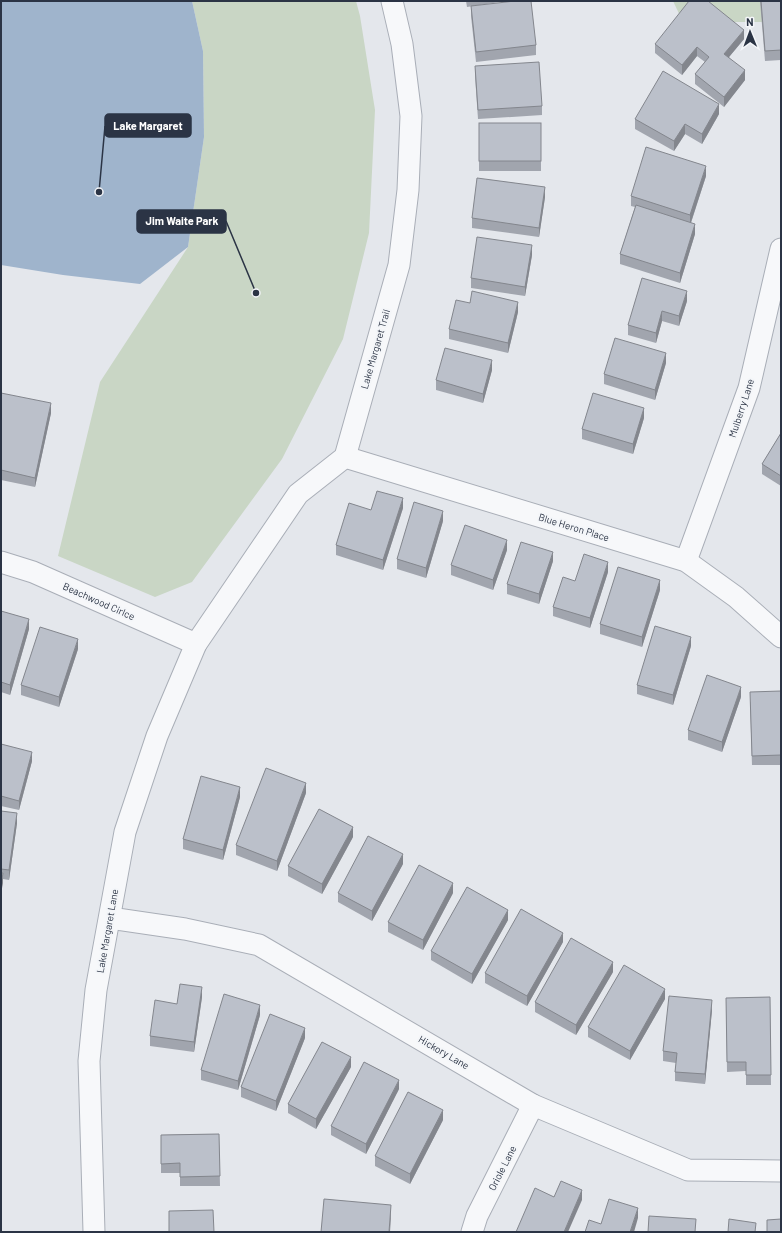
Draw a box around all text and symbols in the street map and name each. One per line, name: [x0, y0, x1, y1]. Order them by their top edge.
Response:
north arrow: [730, 12, 770, 52]
text: N: [746, 15, 754, 28]
callout: Lake Margaret: [105, 114, 191, 137]
text: Lake Margaret: [113, 119, 183, 132]
callout: Jim Waite Park: [137, 210, 226, 233]
text: Jim Waite Park: [146, 214, 219, 227]
street label: Lake Margaret Trail: [358, 308, 392, 390]
street label: Mulberry Lane: [726, 377, 756, 439]
street label: Blue Heron Place: [537, 511, 611, 543]
street label: Beachwood Cirlce: [61, 580, 137, 622]
street label: Lake Margaret Lane: [94, 888, 120, 974]
street label: Hickory Lane: [417, 1033, 471, 1071]
street label: Oriole Lane: [486, 1143, 518, 1193]

